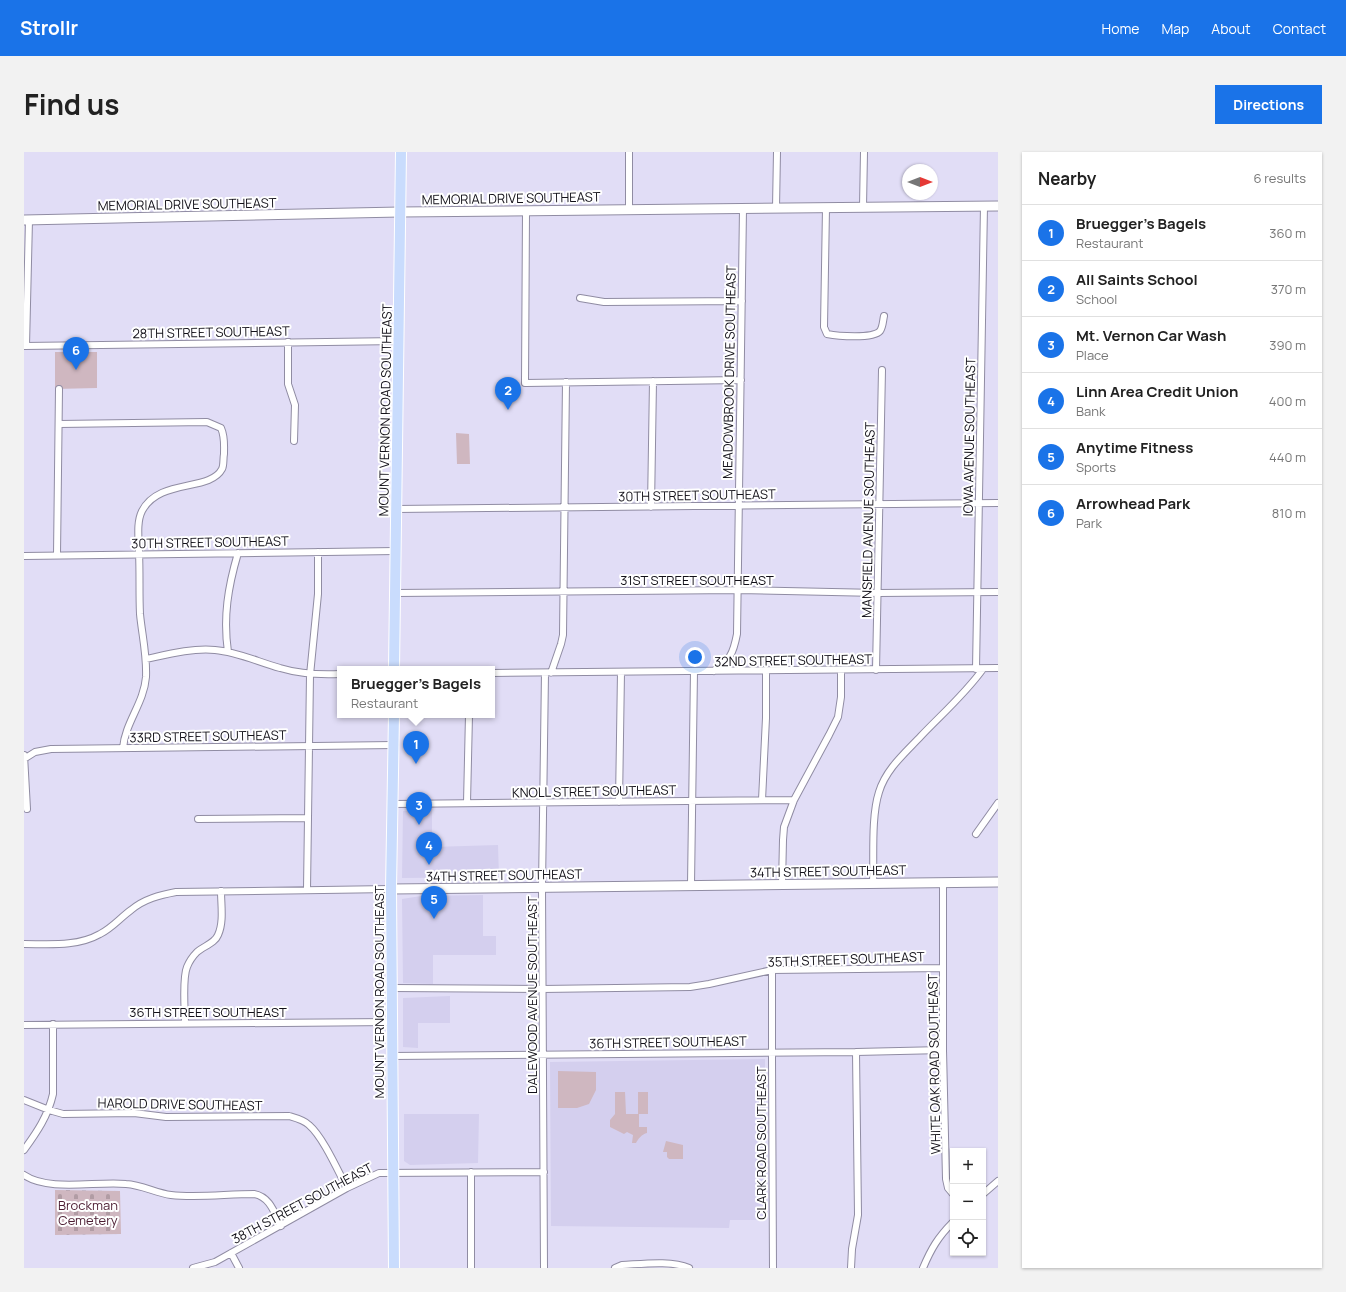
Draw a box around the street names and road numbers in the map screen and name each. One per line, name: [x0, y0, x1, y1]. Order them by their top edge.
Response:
street label: MEMORIAL DRIVE SOUTHEAST: [421, 187, 601, 209]
street label: MEMORIAL DRIVE SOUTHEAST: [97, 193, 277, 215]
street label: MEADOWBROOK DRIVE SOUTHEAST: [718, 265, 740, 479]
street label: MOUNT VERNON ROAD SOUTHEAST: [374, 303, 396, 517]
street label: 28TH STREET SOUTHEAST: [132, 322, 290, 342]
street label: IOWA AVENUE SOUTHEAST: [959, 357, 979, 517]
street label: MANSFIELD AVENUE SOUTHEAST: [857, 422, 879, 618]
street label: 30TH STREET SOUTHEAST: [618, 485, 776, 505]
street label: 30TH STREET SOUTHEAST: [131, 532, 289, 552]
street label: 31ST STREET SOUTHEAST: [620, 571, 774, 589]
street label: 32ND STREET SOUTHEAST: [714, 650, 872, 670]
street label: 33RD STREET SOUTHEAST: [129, 726, 287, 746]
street label: KNOLL STREET SOUTHEAST: [512, 781, 677, 801]
street label: 34TH STREET SOUTHEAST: [750, 861, 907, 881]
street label: 34TH STREET SOUTHEAST: [426, 865, 583, 885]
street label: MOUNT VERNON ROAD SOUTHEAST: [370, 885, 388, 1098]
street label: DALEWOOD AVENUE SOUTHEAST: [523, 896, 541, 1094]
street label: 35TH STREET SOUTHEAST: [767, 947, 925, 971]
street label: WHITE OAK ROAD SOUTHEAST: [923, 973, 945, 1154]
street label: 36TH STREET SOUTHEAST: [129, 1003, 287, 1021]
street label: 36TH STREET SOUTHEAST: [589, 1032, 747, 1052]
street label: CLARK ROAD SOUTHEAST: [752, 1066, 770, 1220]
street label: HAROLD DRIVE SOUTHEAST: [97, 1094, 263, 1114]
street label: 38TH STREET SOUTHEAST: [228, 1158, 376, 1248]

